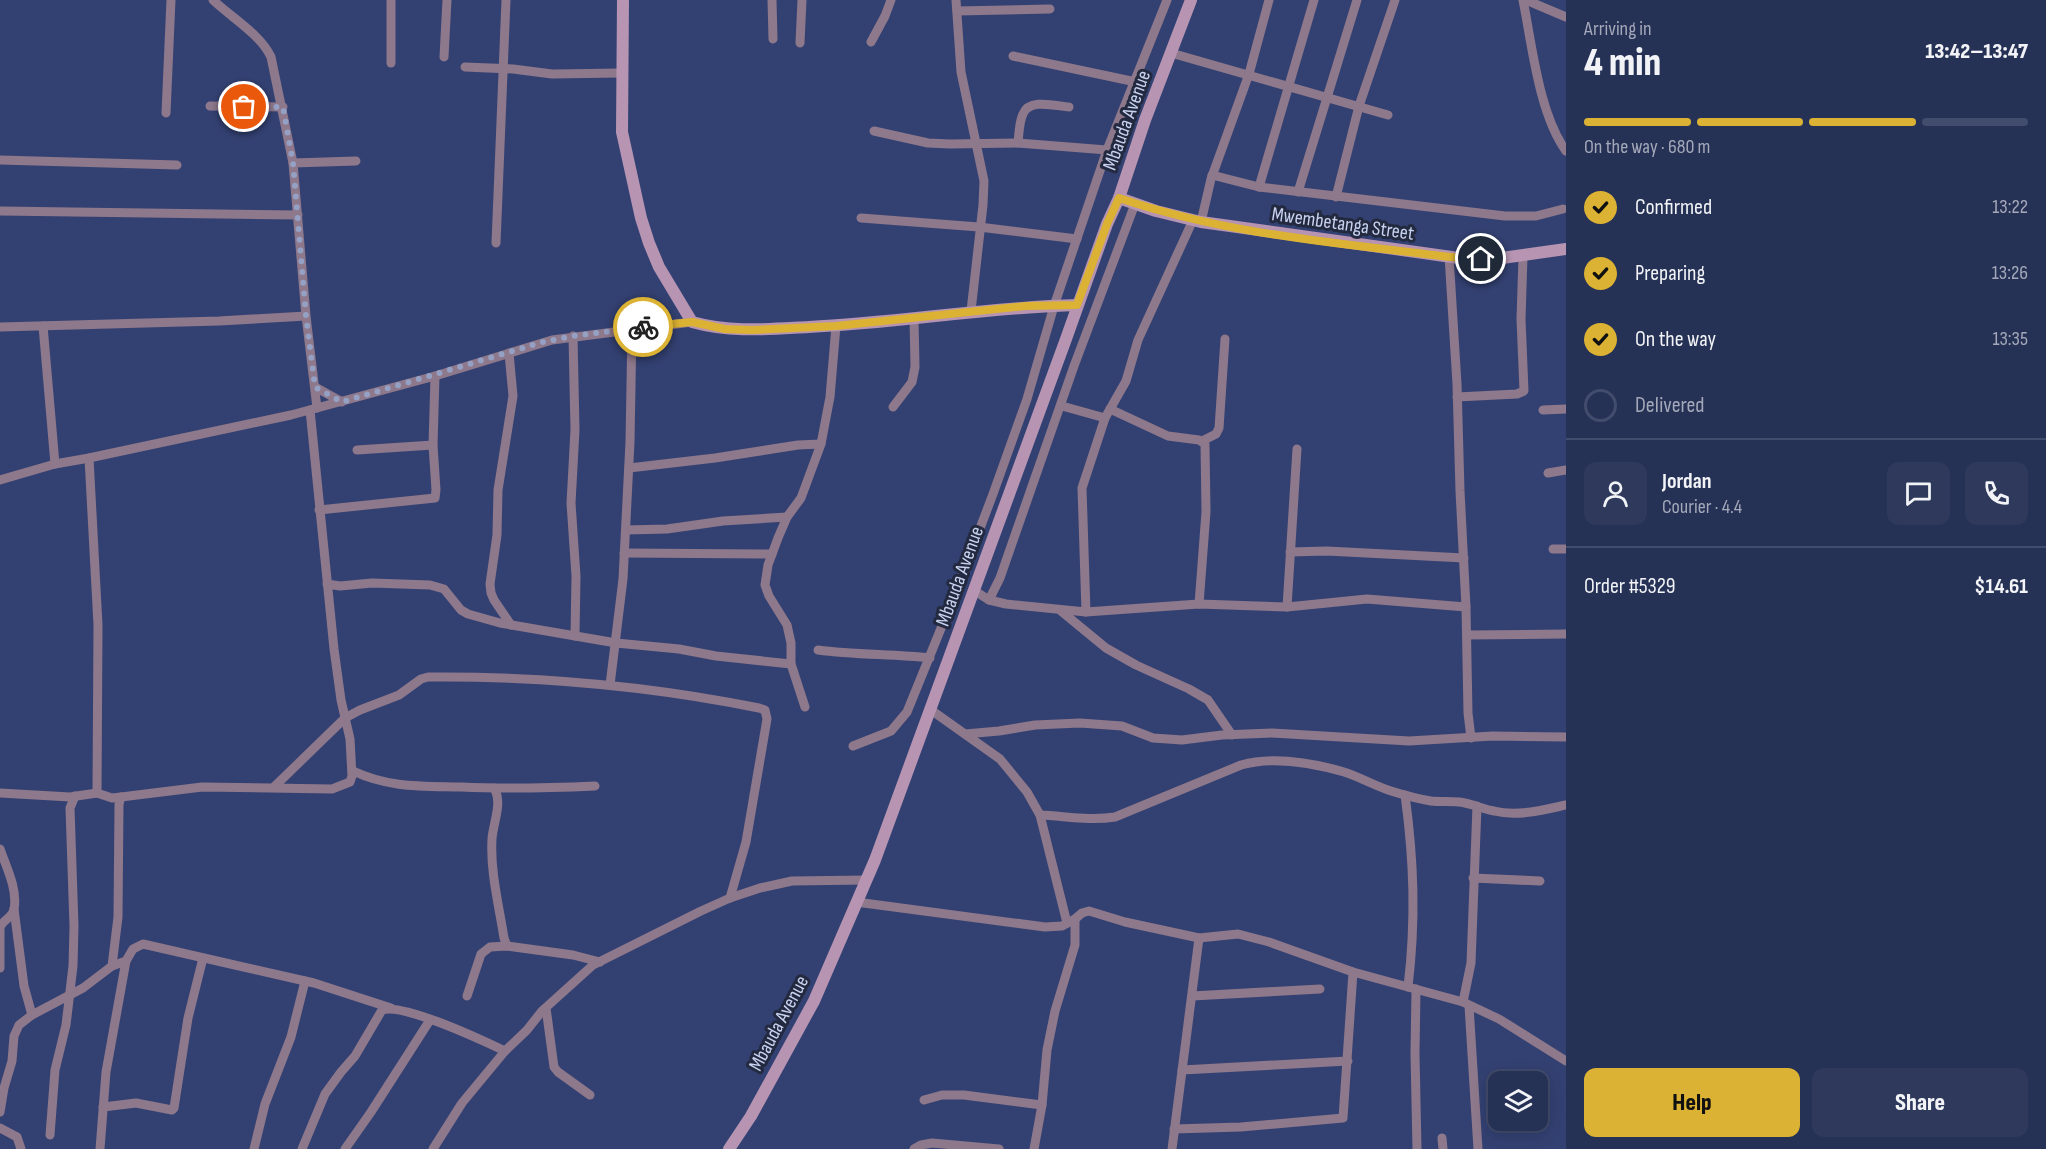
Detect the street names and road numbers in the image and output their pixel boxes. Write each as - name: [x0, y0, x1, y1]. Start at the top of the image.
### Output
- street label: Mbauda Avenue: [1098, 67, 1156, 173]
- street label: Mwembetanga Street: [1270, 202, 1415, 246]
- street label: Mbauda Avenue: [931, 523, 989, 629]
- street label: Mbauda Avenue: [744, 972, 814, 1075]

